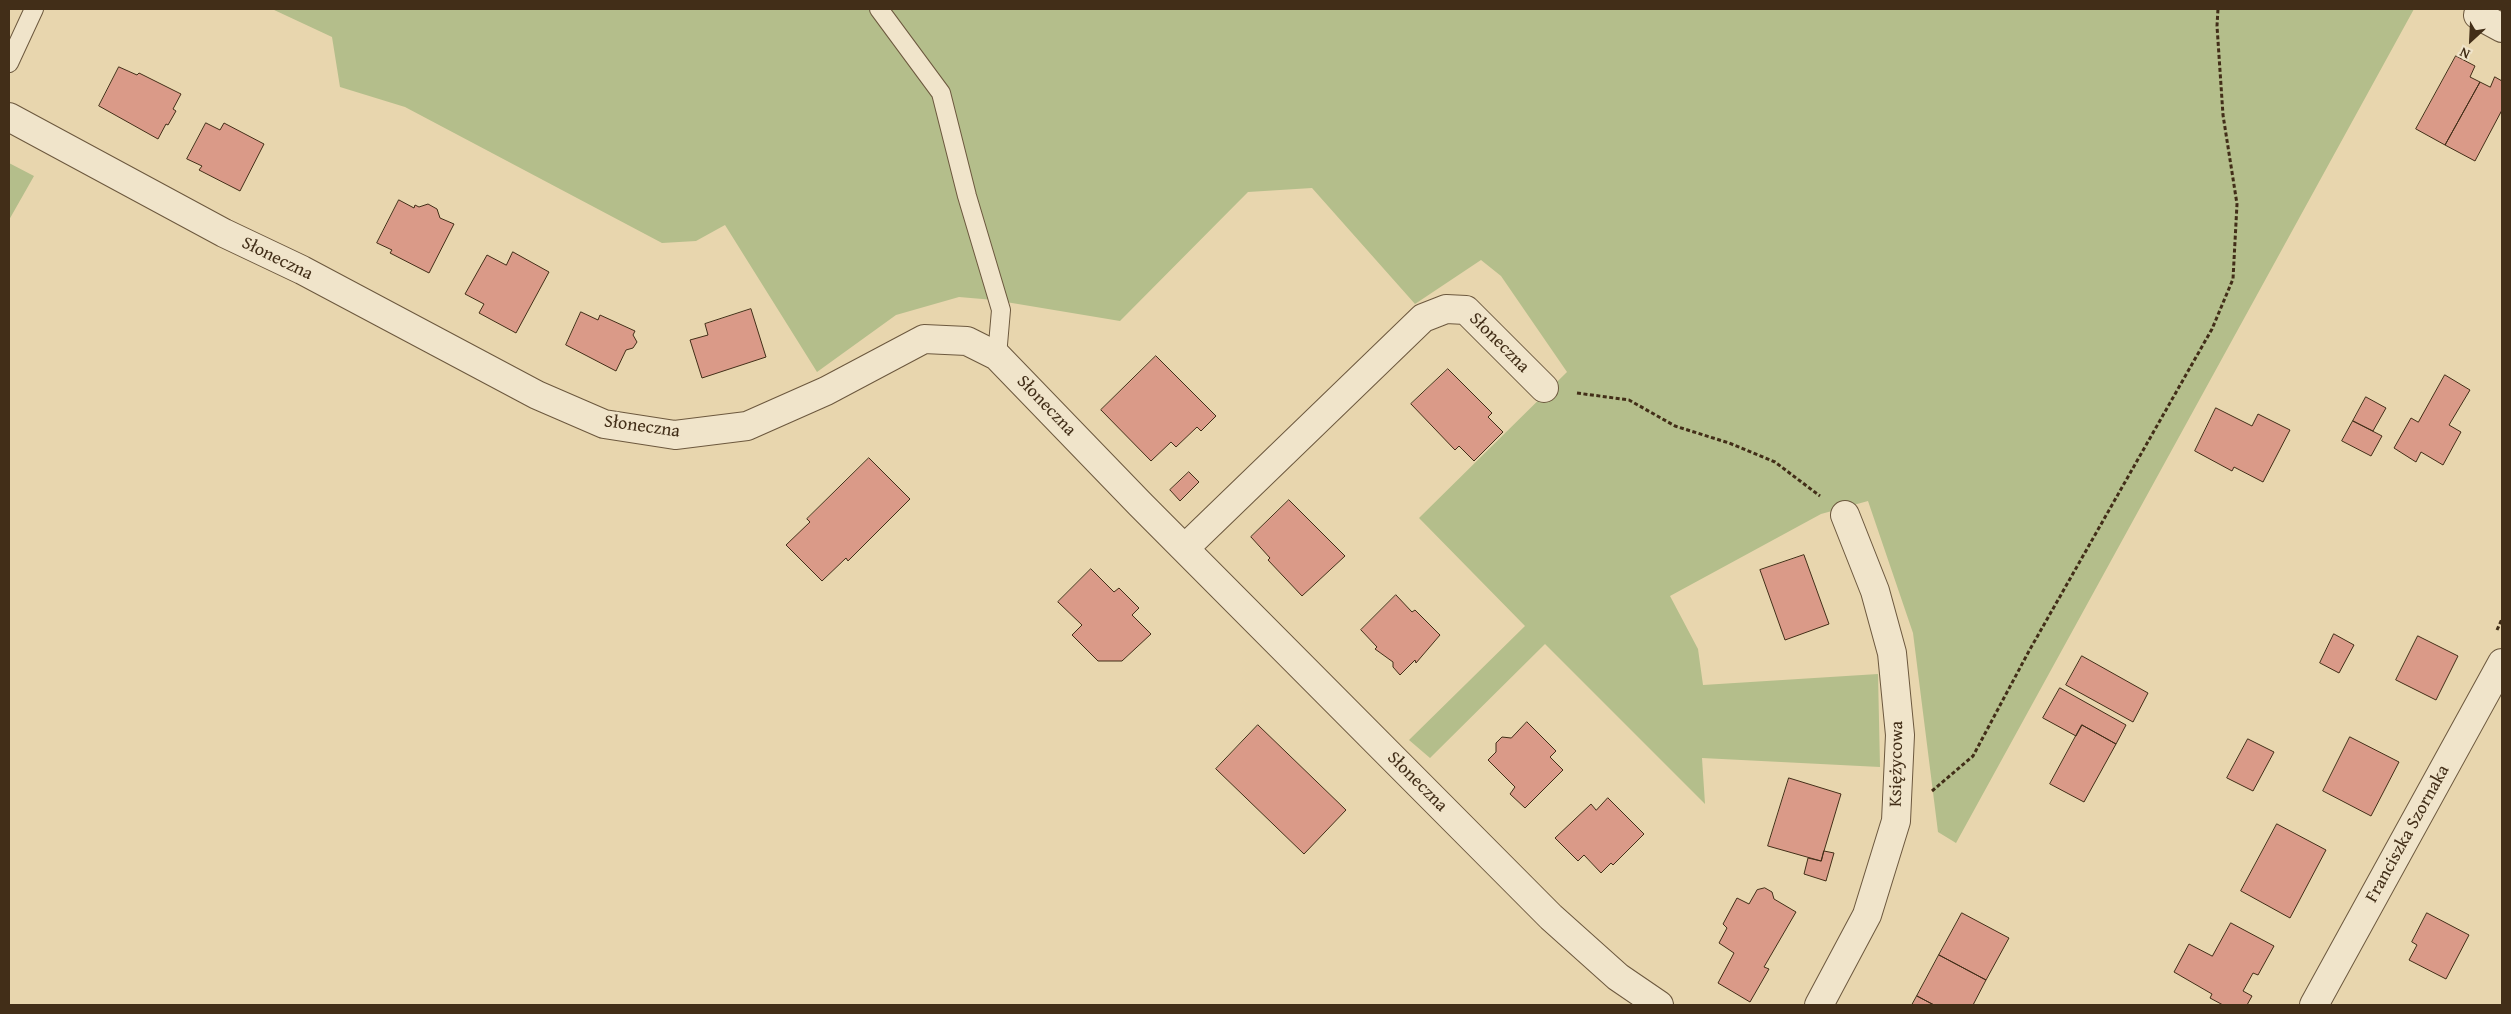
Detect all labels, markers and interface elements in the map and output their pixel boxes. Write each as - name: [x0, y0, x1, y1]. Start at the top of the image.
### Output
- north arrow: [2446, 15, 2496, 65]
- text: N: [2456, 43, 2473, 65]
- street label: Słoneczna: [238, 233, 316, 285]
- street label: Słoneczna: [1464, 308, 1534, 378]
- street label: Słoneczna: [1012, 371, 1080, 441]
- street label: Słoneczna: [603, 411, 681, 443]
- street label: Księżycowa: [1885, 721, 1909, 807]
- street label: Słoneczna: [1382, 747, 1452, 817]
- street label: Franciszka Szornaka: [2361, 761, 2455, 907]

